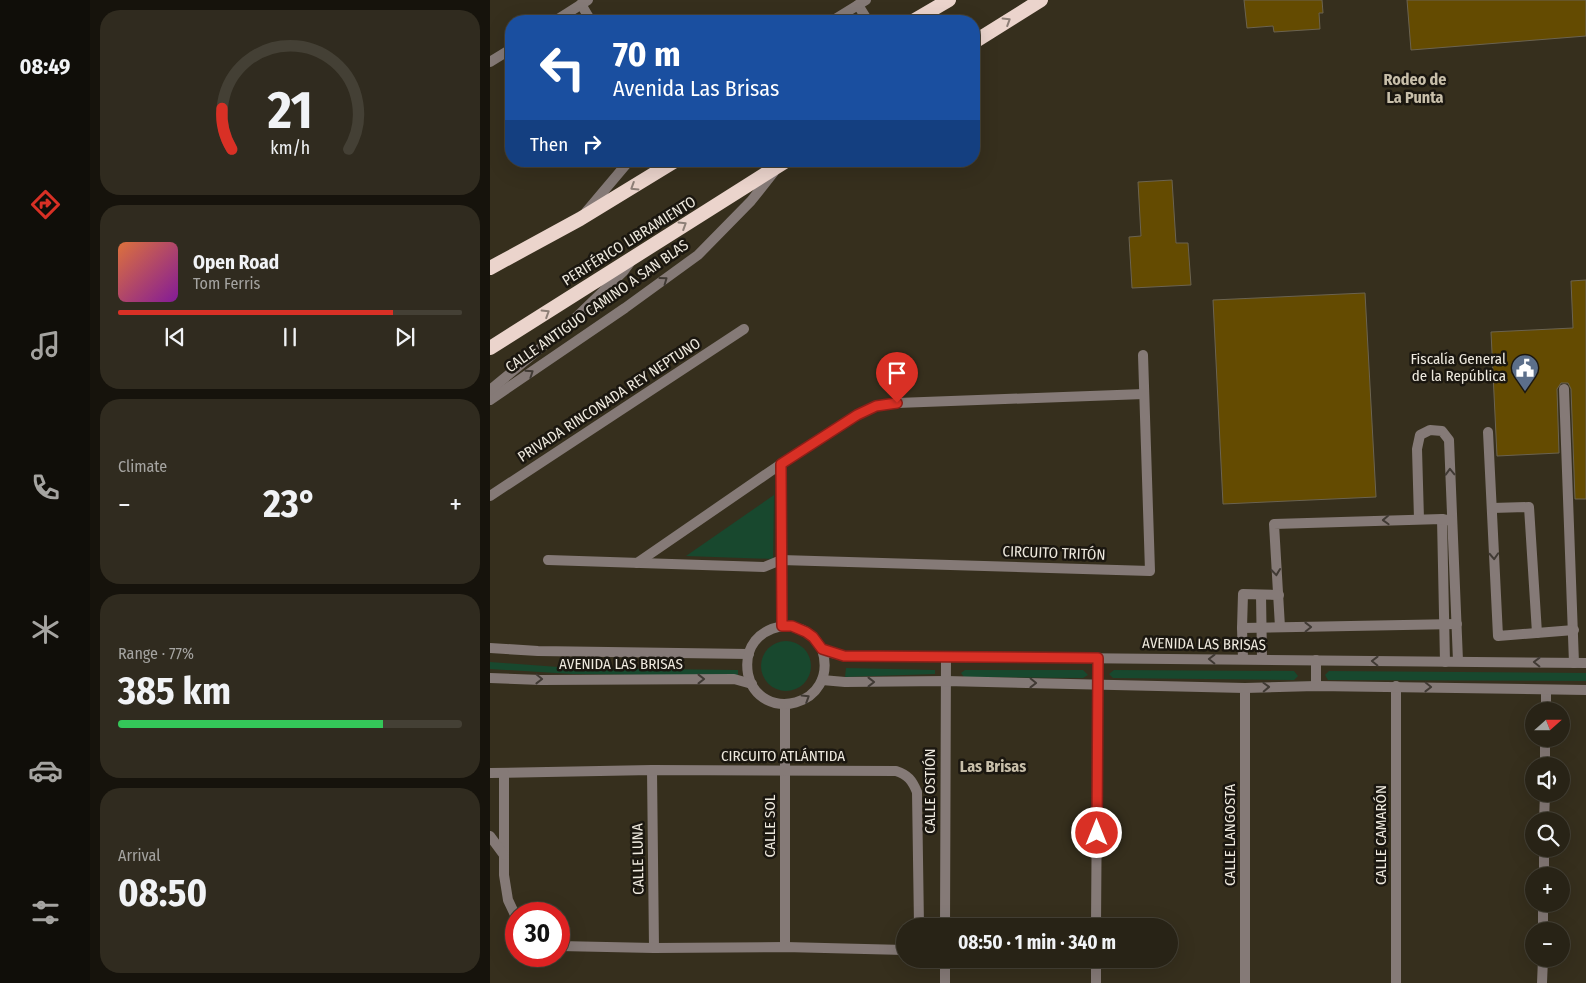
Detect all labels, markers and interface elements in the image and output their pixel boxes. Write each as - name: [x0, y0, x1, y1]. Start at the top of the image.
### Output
- one-way arrow: [1002, 18, 1011, 27]
- text: 70 m: [613, 33, 681, 75]
- icon: left: [530, 35, 595, 100]
- text: 08:49: [20, 53, 70, 80]
- district label: Rodeo de La Punta: [1384, 70, 1446, 107]
- text: Avenida Las Brisas: [613, 75, 779, 102]
- text: 21: [266, 79, 313, 142]
- icon: right: [578, 130, 606, 158]
- text: Then: [530, 133, 568, 156]
- text: km/h: [270, 137, 310, 159]
- one-way arrow: [630, 180, 639, 190]
- icon: directions: [28, 187, 63, 222]
- street label: PERIFÉRICO LIBRAMIENTO: [559, 192, 699, 290]
- one-way arrow: [678, 222, 687, 232]
- street label: CALLE ANTIGUO CAMINO A SAN BLAS: [502, 236, 692, 376]
- text: Open Road: [193, 251, 279, 274]
- text: Tom Ferris: [193, 274, 260, 293]
- one-way arrow: [658, 277, 667, 286]
- one-way arrow: [541, 309, 550, 319]
- icon: previous: [161, 323, 189, 351]
- icon: pause: [276, 323, 304, 351]
- icon: next: [391, 323, 419, 351]
- icon: music: [28, 328, 63, 363]
- street label: PRIVADA RINCONADA REY NEPTUNO: [514, 334, 704, 466]
- place label: Fiscalía General de la República: [1410, 350, 1506, 385]
- pin: [876, 352, 918, 403]
- public building icon: Fiscalía General de la República: [1510, 353, 1540, 392]
- icon: arrive: [883, 359, 911, 387]
- one-way arrow: [524, 370, 534, 379]
- text: Climate: [118, 457, 167, 476]
- one-way arrow: [1445, 468, 1456, 476]
- icon: phone: [28, 470, 63, 505]
- text: 23°: [263, 481, 317, 527]
- text: −: [118, 488, 131, 521]
- text: +: [449, 488, 462, 521]
- one-way arrow: [1382, 515, 1390, 526]
- street label: CIRCUITO TRITÓN: [1002, 542, 1106, 564]
- one-way arrow: [1489, 552, 1499, 560]
- one-way arrow: [1271, 569, 1282, 577]
- icon: climate: [28, 612, 63, 647]
- one-way arrow: [1304, 622, 1312, 632]
- street label: AVENIDA LAS BRISAS: [1142, 634, 1266, 654]
- text: Range · 77%: [118, 644, 194, 663]
- one-way arrow: [1208, 654, 1216, 664]
- street label: AVENIDA LAS BRISAS: [559, 655, 683, 673]
- one-way arrow: [1371, 656, 1378, 666]
- one-way arrow: [1533, 657, 1541, 667]
- text: 385 km: [118, 668, 231, 714]
- one-way arrow: [535, 674, 543, 685]
- one-way arrow: [698, 674, 705, 684]
- one-way arrow: [867, 677, 875, 687]
- one-way arrow: [1030, 678, 1037, 688]
- one-way arrow: [1262, 682, 1270, 692]
- one-way arrow: [1424, 682, 1432, 692]
- one-way arrow: [801, 694, 810, 704]
- north arrow: [1525, 702, 1570, 748]
- map controls: [1525, 702, 1570, 967]
- street label: CIRCUITO ATLÁNTIDA: [721, 747, 845, 765]
- street label: CALLE OSTIÓN: [921, 748, 939, 834]
- icon: car: [28, 753, 63, 788]
- district label: Las Brisas: [960, 757, 1026, 776]
- button: sound: [1525, 757, 1570, 802]
- street label: CALLE LANGOSTA: [1221, 784, 1239, 886]
- street label: CALLE CAMARÓN: [1372, 785, 1390, 885]
- street label: CALLE SOL: [761, 794, 779, 857]
- position arrow: [1070, 806, 1122, 858]
- button: search: [1525, 812, 1570, 857]
- street label: CALLE LUNA: [628, 823, 648, 895]
- text: Arrival: [118, 846, 160, 865]
- button: +: [1525, 867, 1570, 912]
- text: 08:50: [118, 870, 207, 916]
- icon: filters: [28, 895, 63, 930]
- speed limit sign: 30: [505, 902, 570, 967]
- button: −: [1525, 922, 1570, 967]
- text: 08:50 · 1 min · 340 m: [958, 931, 1116, 954]

